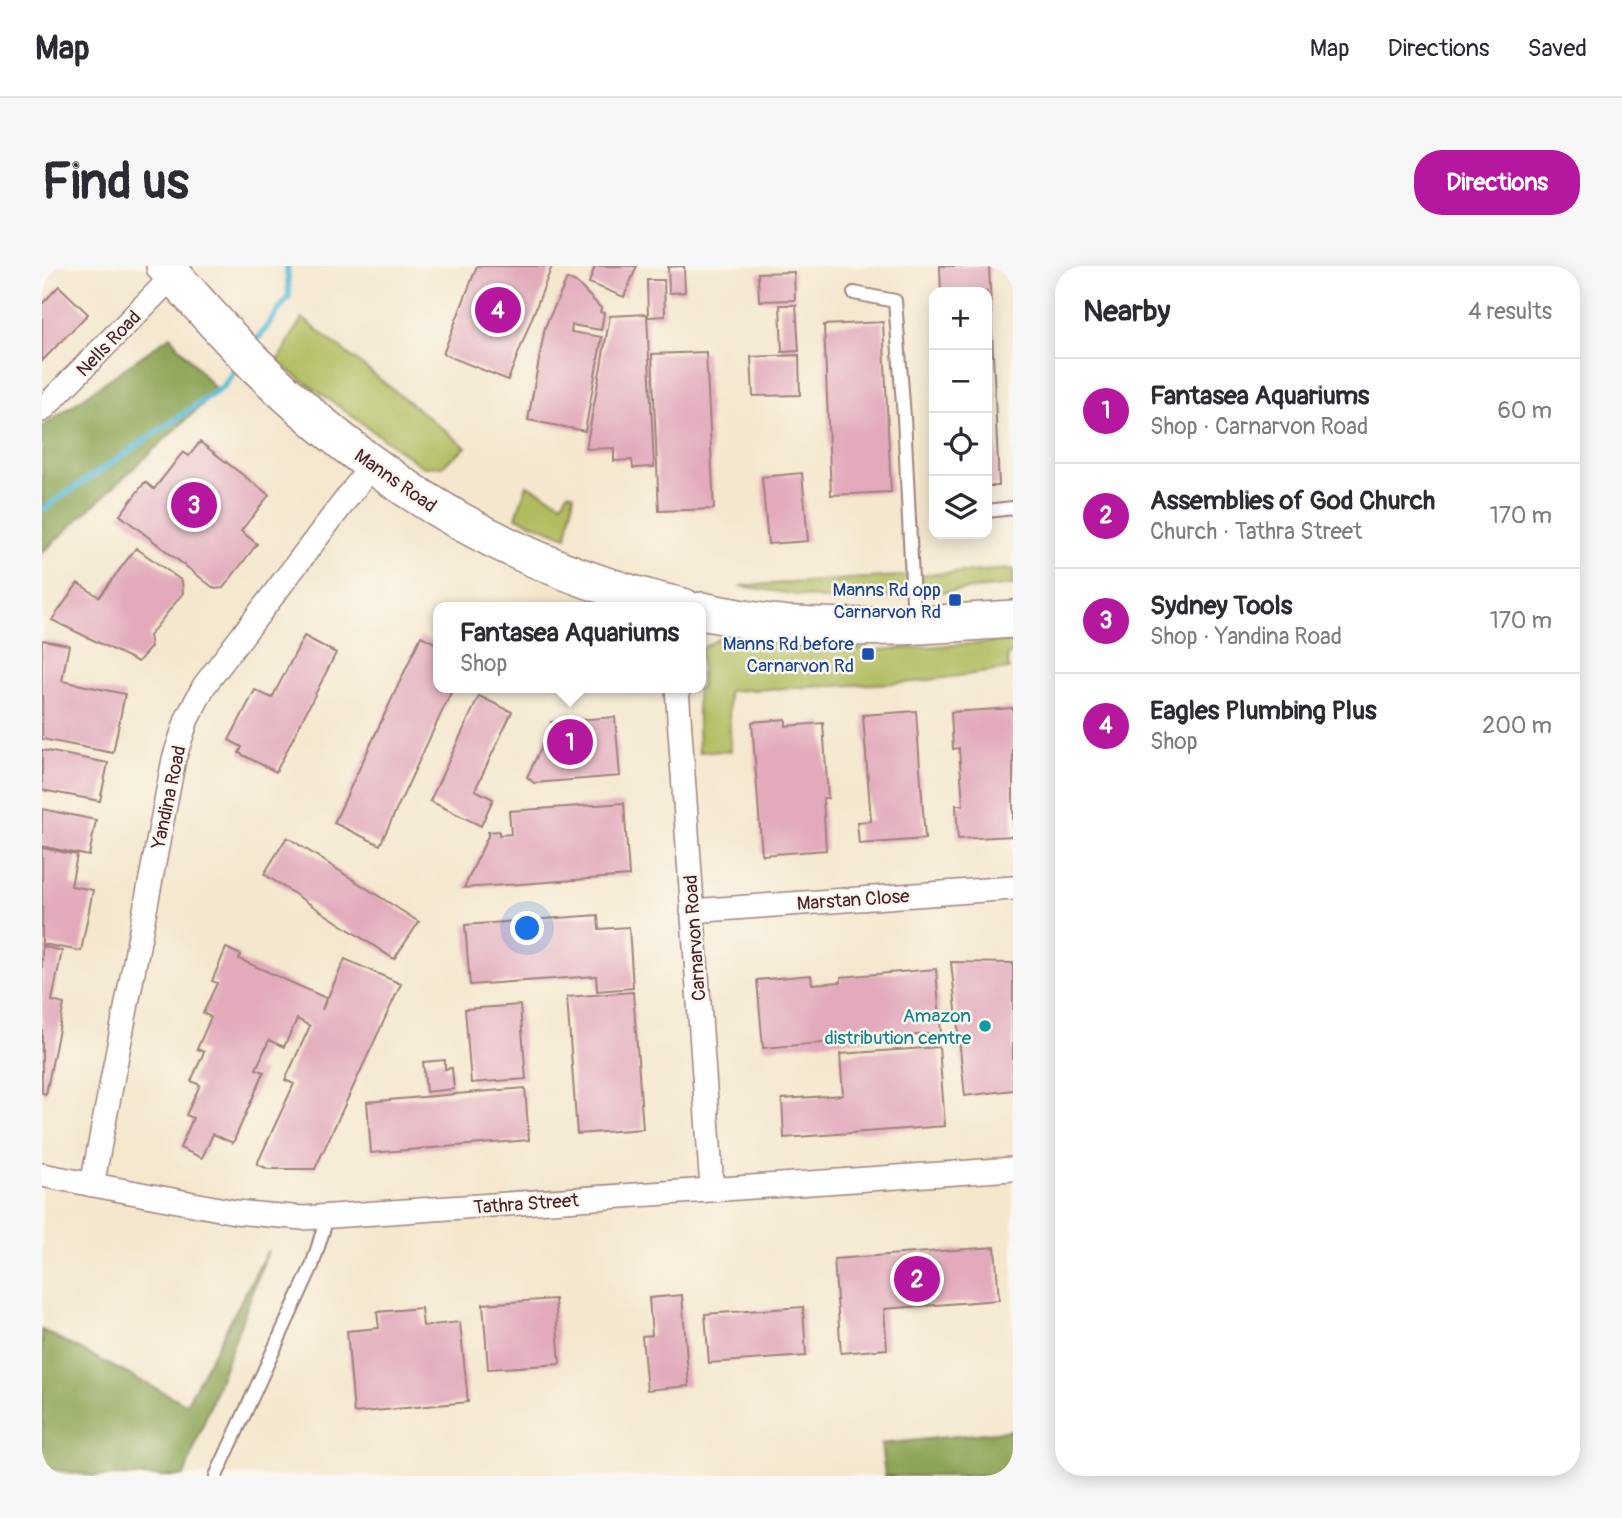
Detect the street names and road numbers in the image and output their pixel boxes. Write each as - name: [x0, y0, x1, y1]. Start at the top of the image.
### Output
- street label: Nells Road: [71, 305, 146, 382]
- street label: Manns Road: [350, 444, 441, 518]
- street label: Yandina Road: [146, 743, 192, 852]
- street label: Carnarvon Road: [679, 874, 711, 1002]
- street label: Marstan Close: [796, 884, 911, 916]
- street label: Tathra Street: [473, 1188, 580, 1220]

